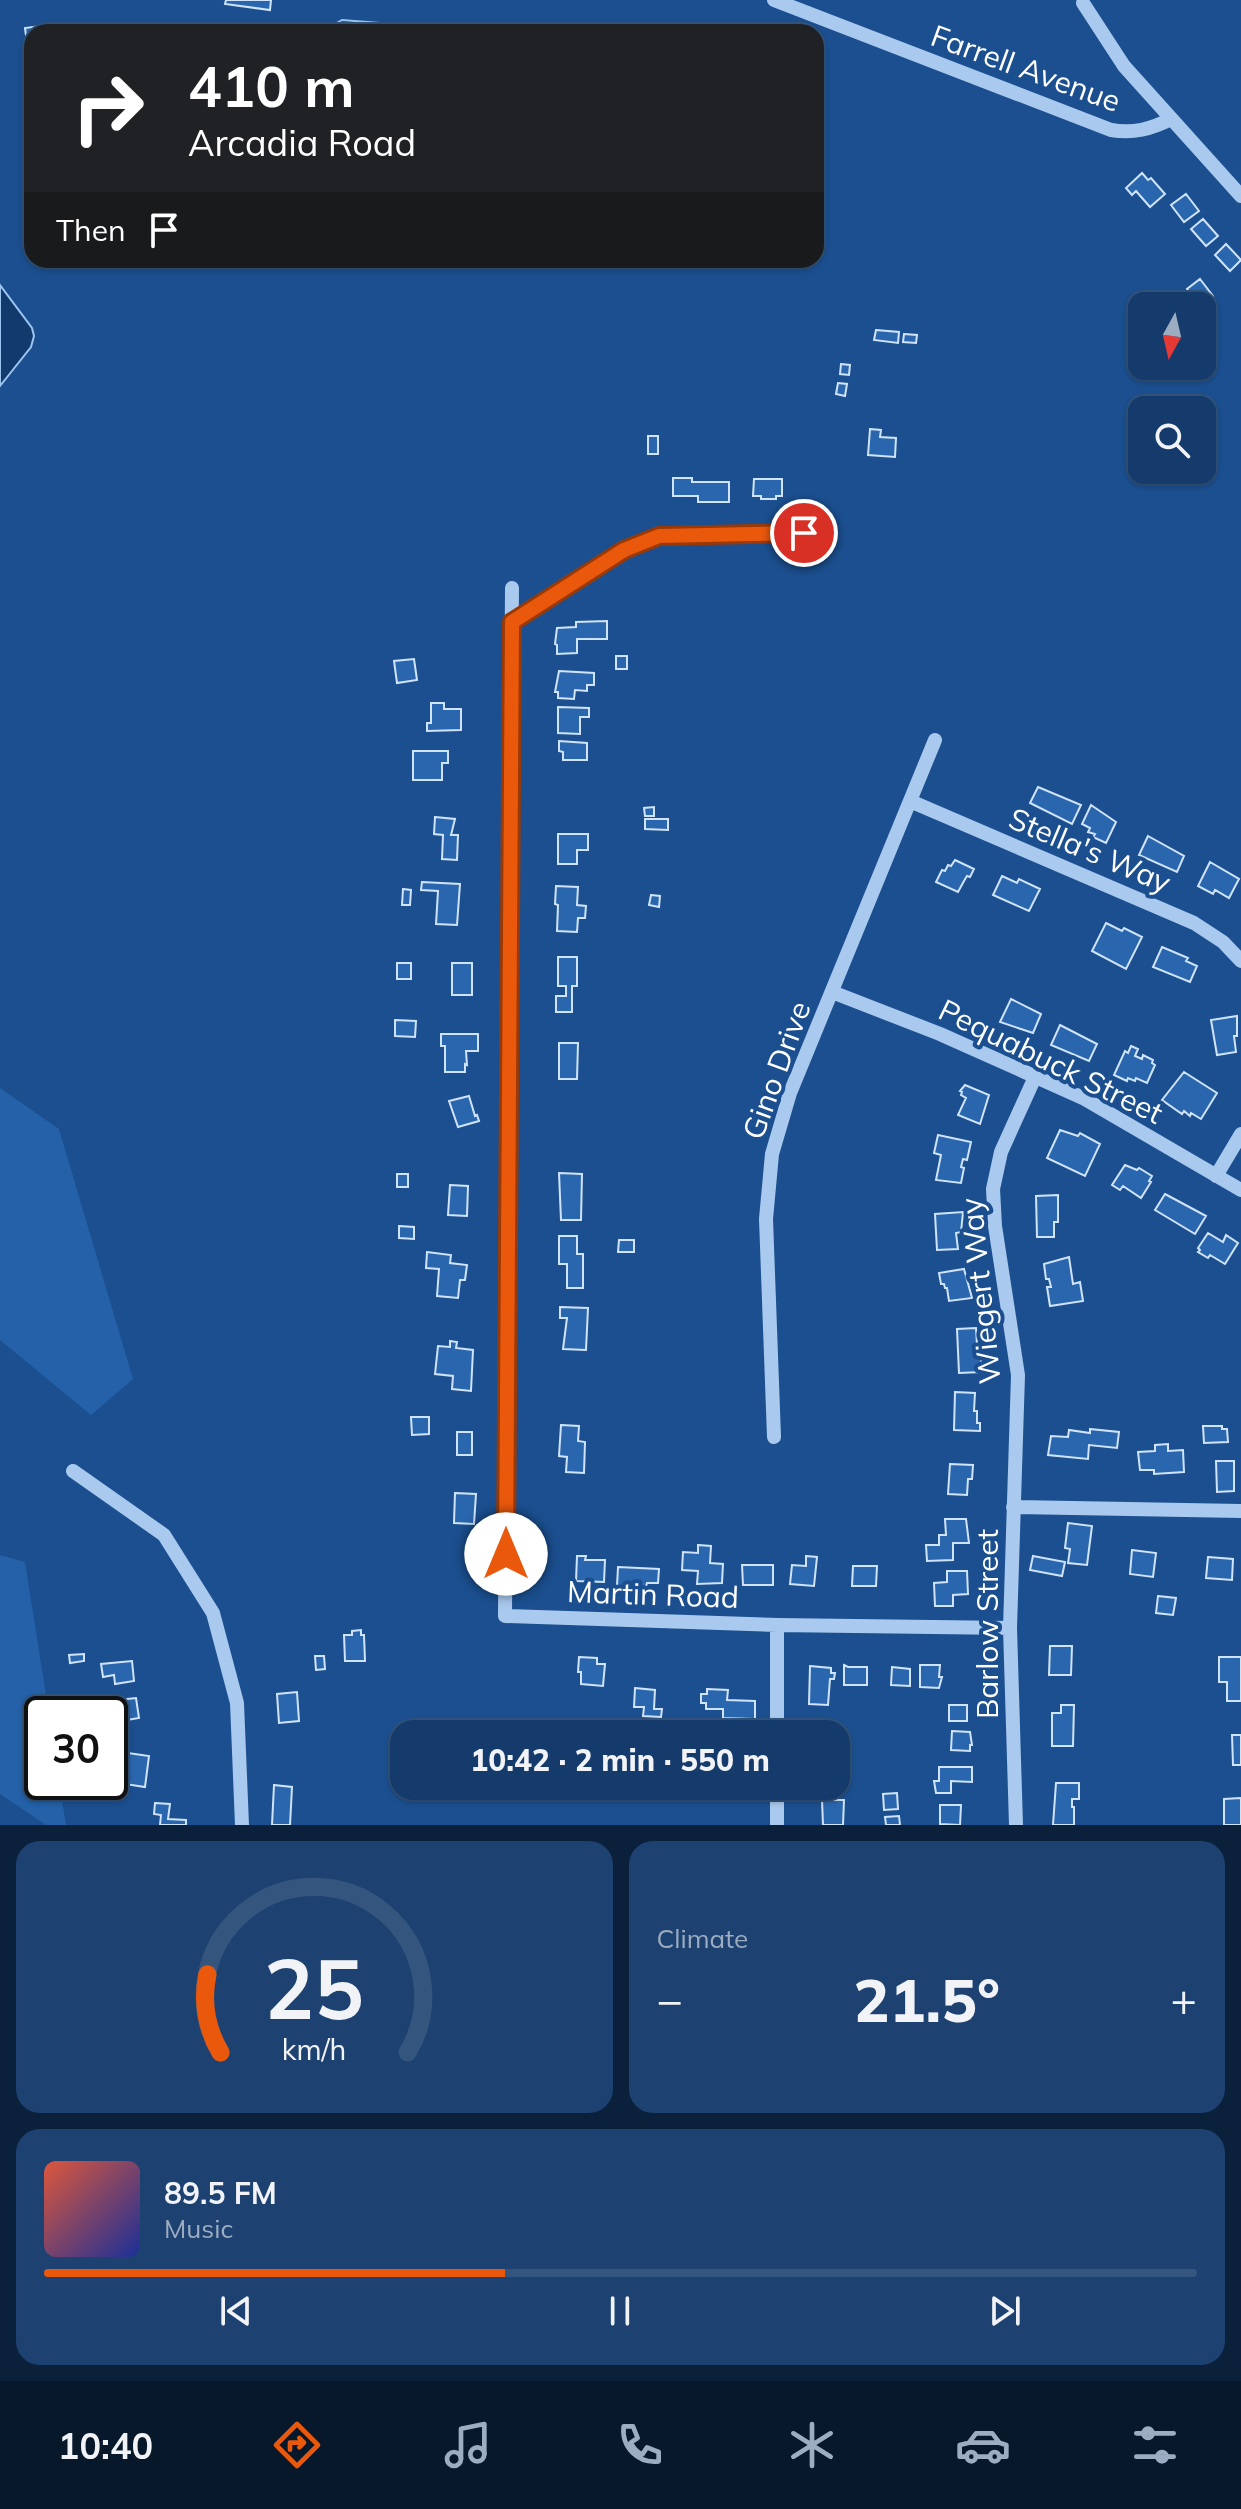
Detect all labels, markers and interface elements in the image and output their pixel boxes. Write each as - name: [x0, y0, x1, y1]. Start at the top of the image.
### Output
- street label: Farrell Avenue: [926, 16, 1126, 120]
- text: 410 m: [188, 51, 355, 121]
- icon: right: [56, 56, 160, 160]
- text: Arcadia Road: [188, 120, 416, 165]
- icon: arrive: [142, 208, 186, 252]
- text: Then: [56, 211, 126, 249]
- north arrow: [1128, 292, 1216, 380]
- map controls: [1128, 292, 1216, 484]
- button: search: [1128, 396, 1216, 484]
- pin: [770, 499, 838, 567]
- icon: arrive: [782, 511, 826, 555]
- street label: Stella's Way: [1003, 799, 1177, 901]
- street label: Pequabuck Street: [933, 990, 1169, 1132]
- street label: Gino Drive: [734, 996, 818, 1144]
- street label: Wiegert Way: [951, 1196, 1009, 1386]
- position arrow: [464, 1512, 548, 1596]
- street label: Barlow Street: [968, 1529, 1006, 1719]
- street label: Martin Road: [566, 1572, 740, 1616]
- speed limit sign: 30: [24, 1696, 128, 1800]
- text: 10:42 · 2 min · 550 m: [470, 1741, 770, 1779]
- text: Climate: [657, 1922, 748, 1955]
- text: 25: [264, 1935, 364, 2040]
- text: 21.5°: [853, 1962, 1000, 2037]
- text: −: [657, 1972, 683, 2027]
- text: +: [1171, 1972, 1197, 2027]
- text: km/h: [282, 2031, 347, 2067]
- text: 89.5 FM: [164, 2174, 277, 2212]
- text: Music: [164, 2212, 233, 2245]
- icon: previous: [214, 2289, 258, 2333]
- icon: pause: [598, 2289, 642, 2333]
- icon: next: [983, 2289, 1027, 2333]
- icon: directions: [269, 2417, 325, 2473]
- icon: music: [440, 2417, 496, 2473]
- icon: phone: [612, 2417, 668, 2473]
- icon: climate: [784, 2417, 840, 2473]
- icon: car: [955, 2417, 1011, 2473]
- icon: filters: [1127, 2417, 1183, 2473]
- text: 10:40: [58, 2423, 153, 2468]

